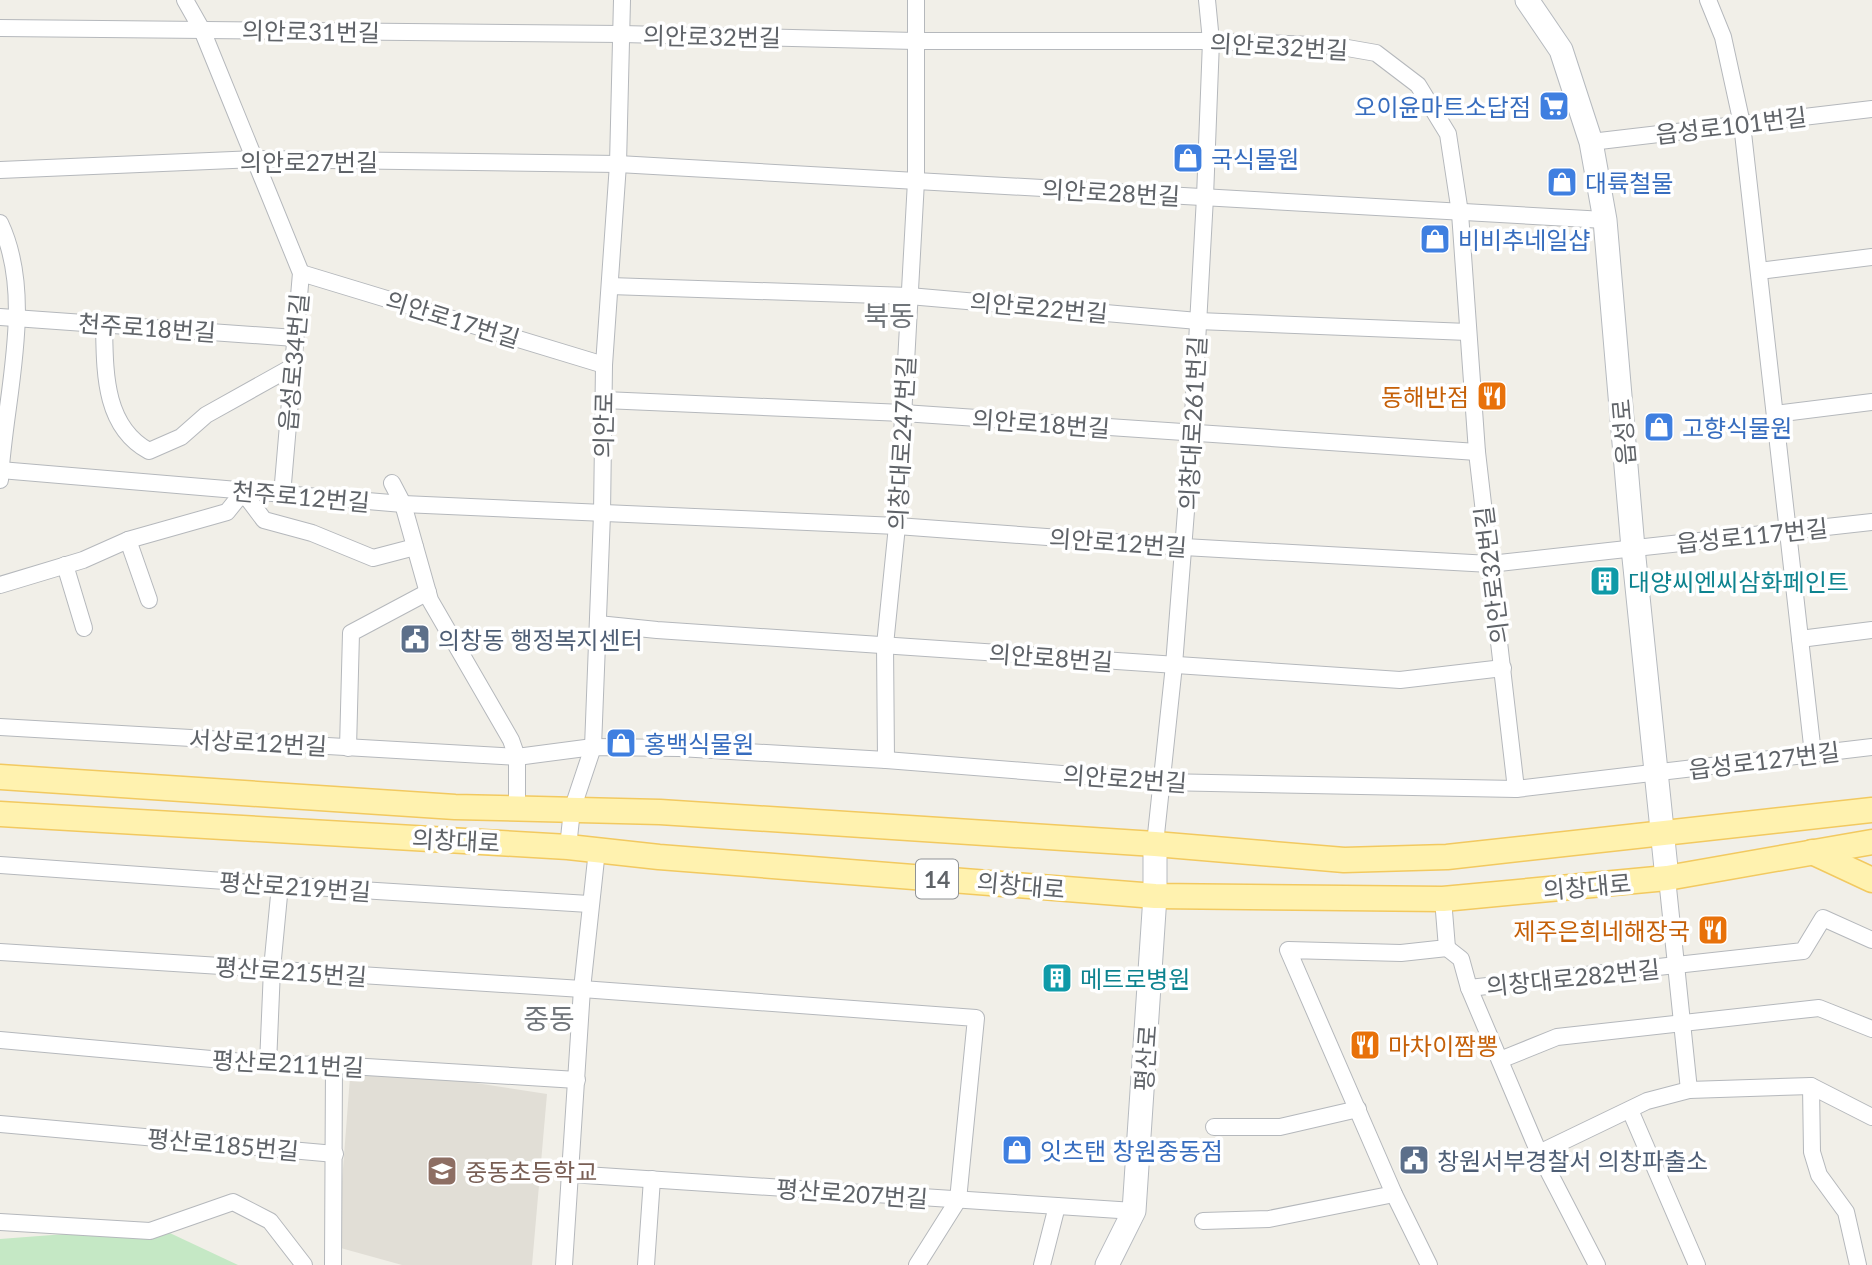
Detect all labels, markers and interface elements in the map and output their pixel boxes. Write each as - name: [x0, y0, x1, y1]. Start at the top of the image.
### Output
- street label: 의안로31번길: [242, 15, 380, 47]
- street label: 의안로32번길: [643, 20, 781, 52]
- street label: 의안로32번길: [1209, 28, 1349, 64]
- supermarket icon: 오이윤마트소답점: [1537, 89, 1571, 123]
- place label: 오이윤마트소답점: [1354, 92, 1531, 121]
- street label: 읍성로101번길: [1654, 101, 1808, 149]
- shop icon: 국식물원: [1171, 141, 1205, 175]
- place label: 국식물원: [1211, 144, 1299, 173]
- street label: 의안로27번길: [240, 147, 378, 176]
- shop icon: 대륙철물: [1545, 165, 1579, 199]
- place label: 대륙철물: [1585, 168, 1673, 197]
- street label: 의안로28번길: [1041, 174, 1181, 210]
- shop icon: 비비추네일샵: [1418, 222, 1452, 256]
- place label: 비비추네일샵: [1458, 225, 1590, 254]
- street label: 의안로17번길: [383, 285, 523, 353]
- street label: 의안로22번길: [969, 287, 1109, 327]
- street label: 읍성로34번길: [273, 292, 313, 432]
- district label: 북동: [863, 298, 915, 332]
- street label: 천주로18번길: [77, 308, 217, 346]
- street label: 의창대로261번길: [1173, 335, 1211, 511]
- street label: 의창대로247번길: [882, 355, 920, 531]
- restaurant icon: 동해반점: [1475, 379, 1509, 413]
- place label: 동해반점: [1381, 382, 1469, 411]
- street label: 의안로: [588, 392, 618, 458]
- street label: 읍성로: [1606, 398, 1640, 466]
- street label: 의안로18번길: [971, 404, 1111, 442]
- shop icon: 고향식물원: [1642, 410, 1676, 444]
- place label: 고향식물원: [1682, 413, 1792, 442]
- street label: 천주로12번길: [231, 476, 371, 516]
- street label: 의안로32번길: [1468, 505, 1514, 645]
- street label: 읍성로117번길: [1675, 513, 1829, 557]
- street label: 의안로12번길: [1048, 523, 1188, 561]
- building icon: 대양씨엔씨삼화페인트: [1588, 564, 1622, 598]
- place label: 대양씨엔씨삼화페인트: [1628, 567, 1849, 596]
- public building icon: 의창동 행정복지센터: [398, 622, 432, 656]
- place label: 의창동 행정복지센터: [438, 625, 643, 654]
- street label: 의안로8번길: [988, 638, 1114, 676]
- street label: 서상로12번길: [188, 724, 328, 760]
- shop icon: 홍백식물원: [604, 726, 638, 760]
- place label: 홍백식물원: [644, 729, 754, 758]
- street label: 읍성로127번길: [1687, 736, 1841, 784]
- street label: 의안로2번길: [1062, 759, 1188, 797]
- street label: 의창대로: [411, 823, 501, 857]
- road number: 14: [916, 860, 958, 898]
- street label: 평산로219번길: [218, 866, 372, 906]
- street label: 의창대로: [976, 867, 1066, 903]
- street label: 의창대로: [1542, 868, 1632, 904]
- restaurant icon: 제주은희네해장국: [1696, 913, 1730, 947]
- place label: 제주은희네해장국: [1513, 916, 1690, 945]
- street label: 평산로215번길: [214, 951, 368, 991]
- street label: 의창대로282번길: [1485, 953, 1661, 1001]
- building icon: 메트로병원: [1040, 961, 1074, 995]
- place label: 메트로병원: [1080, 964, 1190, 993]
- district label: 중동: [523, 1001, 575, 1035]
- street label: 평산로: [1128, 1024, 1162, 1092]
- restaurant icon: 마차이짬뽕: [1348, 1028, 1382, 1062]
- place label: 마차이짬뽕: [1388, 1031, 1498, 1060]
- street label: 평산로211번길: [211, 1045, 365, 1081]
- street label: 평산로185번길: [146, 1123, 300, 1165]
- shop icon: 잇츠탠 창원중동점: [1000, 1133, 1034, 1167]
- place label: 잇츠탠 창원중동점: [1040, 1136, 1223, 1165]
- public building icon: 창원서부경찰서 의창파출소: [1397, 1143, 1431, 1177]
- place label: 창원서부경찰서 의창파출소: [1437, 1146, 1708, 1175]
- school or university icon: 중동초등학교: [425, 1154, 459, 1188]
- place label: 중동초등학교: [465, 1157, 597, 1186]
- street label: 평산로207번길: [775, 1173, 929, 1213]

